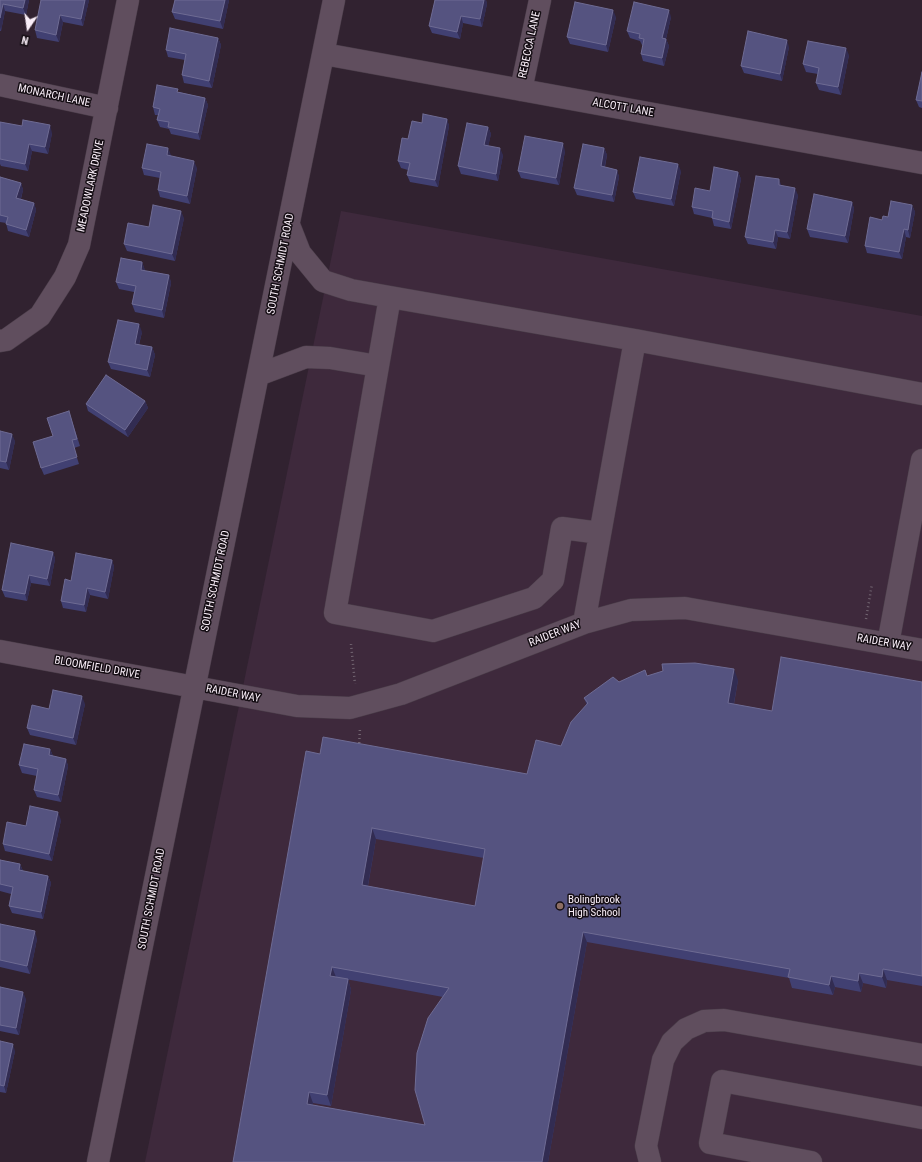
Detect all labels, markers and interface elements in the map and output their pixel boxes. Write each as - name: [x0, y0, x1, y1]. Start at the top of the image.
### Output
- north arrow: [8, 8, 48, 48]
- street label: REBECCA LANE: [516, 10, 544, 80]
- text: N: [20, 33, 30, 47]
- street label: MONARCH LANE: [17, 82, 91, 110]
- street label: ALCOTT LANE: [591, 96, 655, 120]
- street label: MEADOWLARK DRIVE: [75, 139, 107, 233]
- street label: SOUTH SCHMIDT ROAD: [265, 212, 297, 316]
- street label: SOUTH SCHMIDT ROAD: [199, 529, 233, 633]
- street label: RAIDER WAY: [527, 618, 583, 650]
- street label: RAIDER WAY: [856, 632, 912, 654]
- street label: BLOOMFIELD DRIVE: [53, 654, 141, 682]
- street label: RAIDER WAY: [205, 682, 261, 706]
- street label: SOUTH SCHMIDT ROAD: [136, 847, 168, 951]
- place label: Bolingbrook High School: [568, 893, 620, 919]
- marker: Bolingbrook High School: [555, 901, 565, 911]

